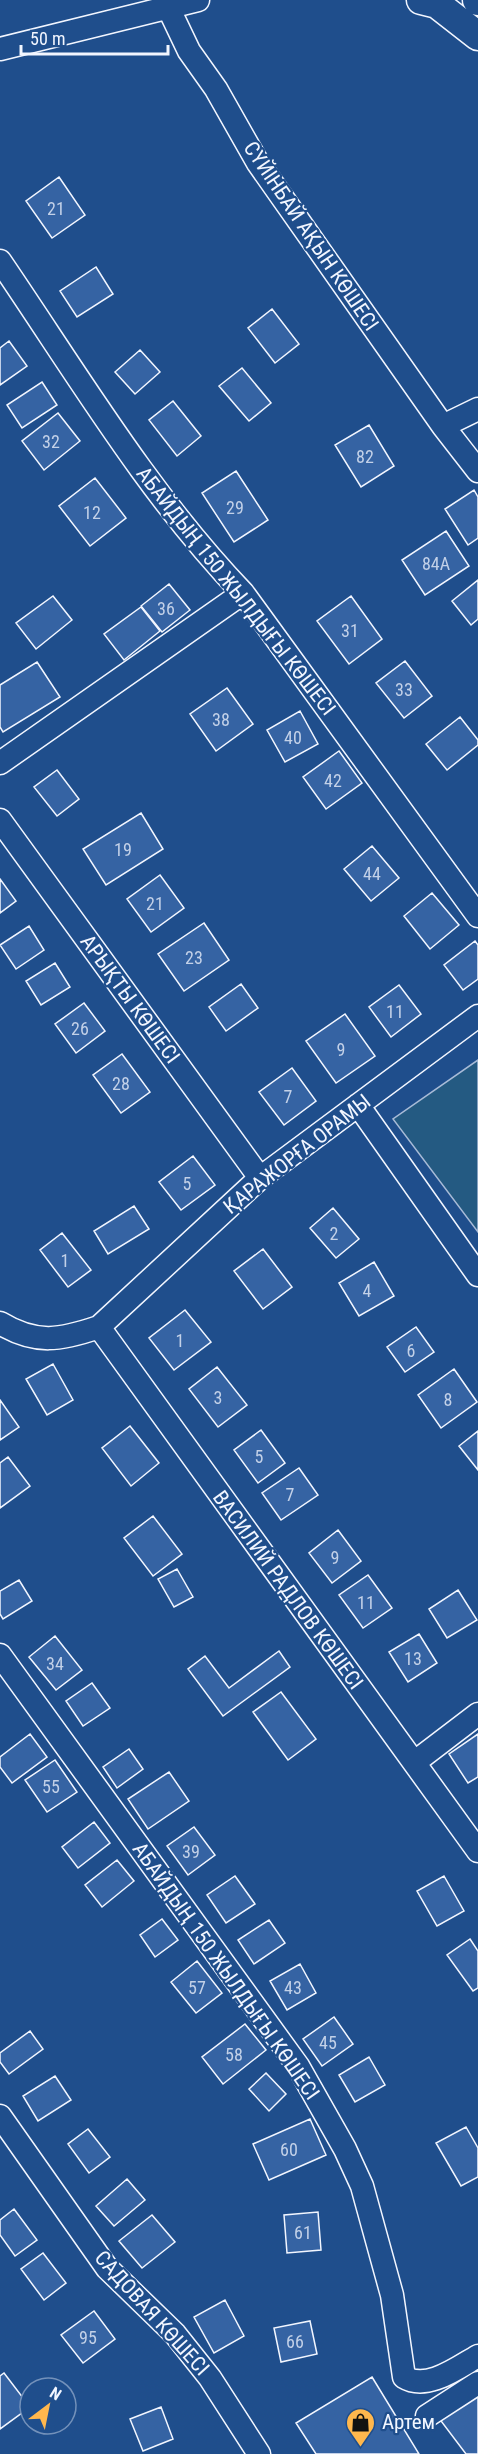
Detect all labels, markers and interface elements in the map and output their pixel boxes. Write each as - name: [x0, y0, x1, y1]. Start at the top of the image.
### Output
- scale bar: [21, 18, 168, 56]
- text: 50 m: [30, 28, 65, 49]
- street label: СҮЙІНБАЙ АҚЫН КӨШЕСІ: [239, 137, 383, 335]
- house number: 21: [47, 198, 65, 219]
- house number: 32: [42, 431, 60, 452]
- house number: 82: [356, 446, 374, 467]
- street label: АБАЙДЫҢ 150 ЖЫЛДЫҒЫ КӨШЕСІ: [132, 462, 340, 720]
- house number: 29: [226, 497, 244, 518]
- house number: 12: [83, 502, 101, 523]
- house number: 84А: [422, 553, 451, 574]
- house number: 36: [157, 598, 175, 619]
- house number: 31: [341, 620, 359, 641]
- house number: 33: [395, 679, 413, 700]
- house number: 38: [212, 709, 230, 730]
- house number: 40: [284, 727, 302, 748]
- house number: 42: [324, 770, 342, 791]
- house number: 19: [114, 839, 132, 860]
- house number: 44: [363, 863, 381, 884]
- house number: 21: [146, 893, 164, 914]
- street label: АРЫҚТЫ КӨШЕСІ: [75, 930, 185, 1068]
- house number: 23: [185, 947, 203, 968]
- house number: 11: [386, 1001, 404, 1022]
- house number: 26: [71, 1018, 89, 1039]
- house number: 9: [337, 1039, 345, 1060]
- house number: 28: [112, 1073, 130, 1094]
- house number: 7: [284, 1086, 293, 1107]
- street label: ҚАРАЖОРҒА ОРАМЫ: [219, 1089, 375, 1219]
- house number: 5: [183, 1173, 192, 1194]
- house number: 2: [330, 1223, 339, 1244]
- house number: 1: [61, 1250, 69, 1271]
- house number: 4: [363, 1280, 372, 1301]
- house number: 1: [176, 1330, 184, 1351]
- house number: 6: [407, 1340, 415, 1361]
- house number: 3: [214, 1387, 222, 1408]
- house number: 8: [444, 1389, 452, 1410]
- house number: 5: [255, 1446, 264, 1467]
- house number: 7: [286, 1484, 295, 1505]
- street label: ВАСИЛИЙ РАДЛОВ КӨШЕСІ: [208, 1486, 368, 1694]
- house number: 9: [331, 1547, 339, 1568]
- house number: 11: [357, 1592, 375, 1613]
- house number: 13: [404, 1648, 422, 1669]
- house number: 34: [46, 1653, 64, 1674]
- house number: 55: [42, 1776, 60, 1797]
- street label: АБАЙДЫҢ 150 ЖЫЛДЫҒЫ КӨШЕСІ: [128, 1838, 324, 2104]
- house number: 39: [182, 1841, 200, 1862]
- house number: 57: [188, 1977, 206, 1998]
- house number: 43: [284, 1977, 302, 1998]
- house number: 45: [319, 2032, 337, 2053]
- house number: 58: [225, 2044, 243, 2065]
- house number: 60: [280, 2139, 298, 2160]
- house number: 61: [294, 2222, 312, 2243]
- street label: САДОВАЯ КӨШЕСІ: [90, 2246, 214, 2380]
- house number: 95: [79, 2327, 97, 2348]
- house number: 66: [286, 2331, 304, 2352]
- north arrow: [18, 2376, 78, 2436]
- text: N: [46, 2383, 65, 2404]
- shop icon: Артем: [345, 2406, 377, 2448]
- place label: Артем: [382, 2410, 435, 2434]

